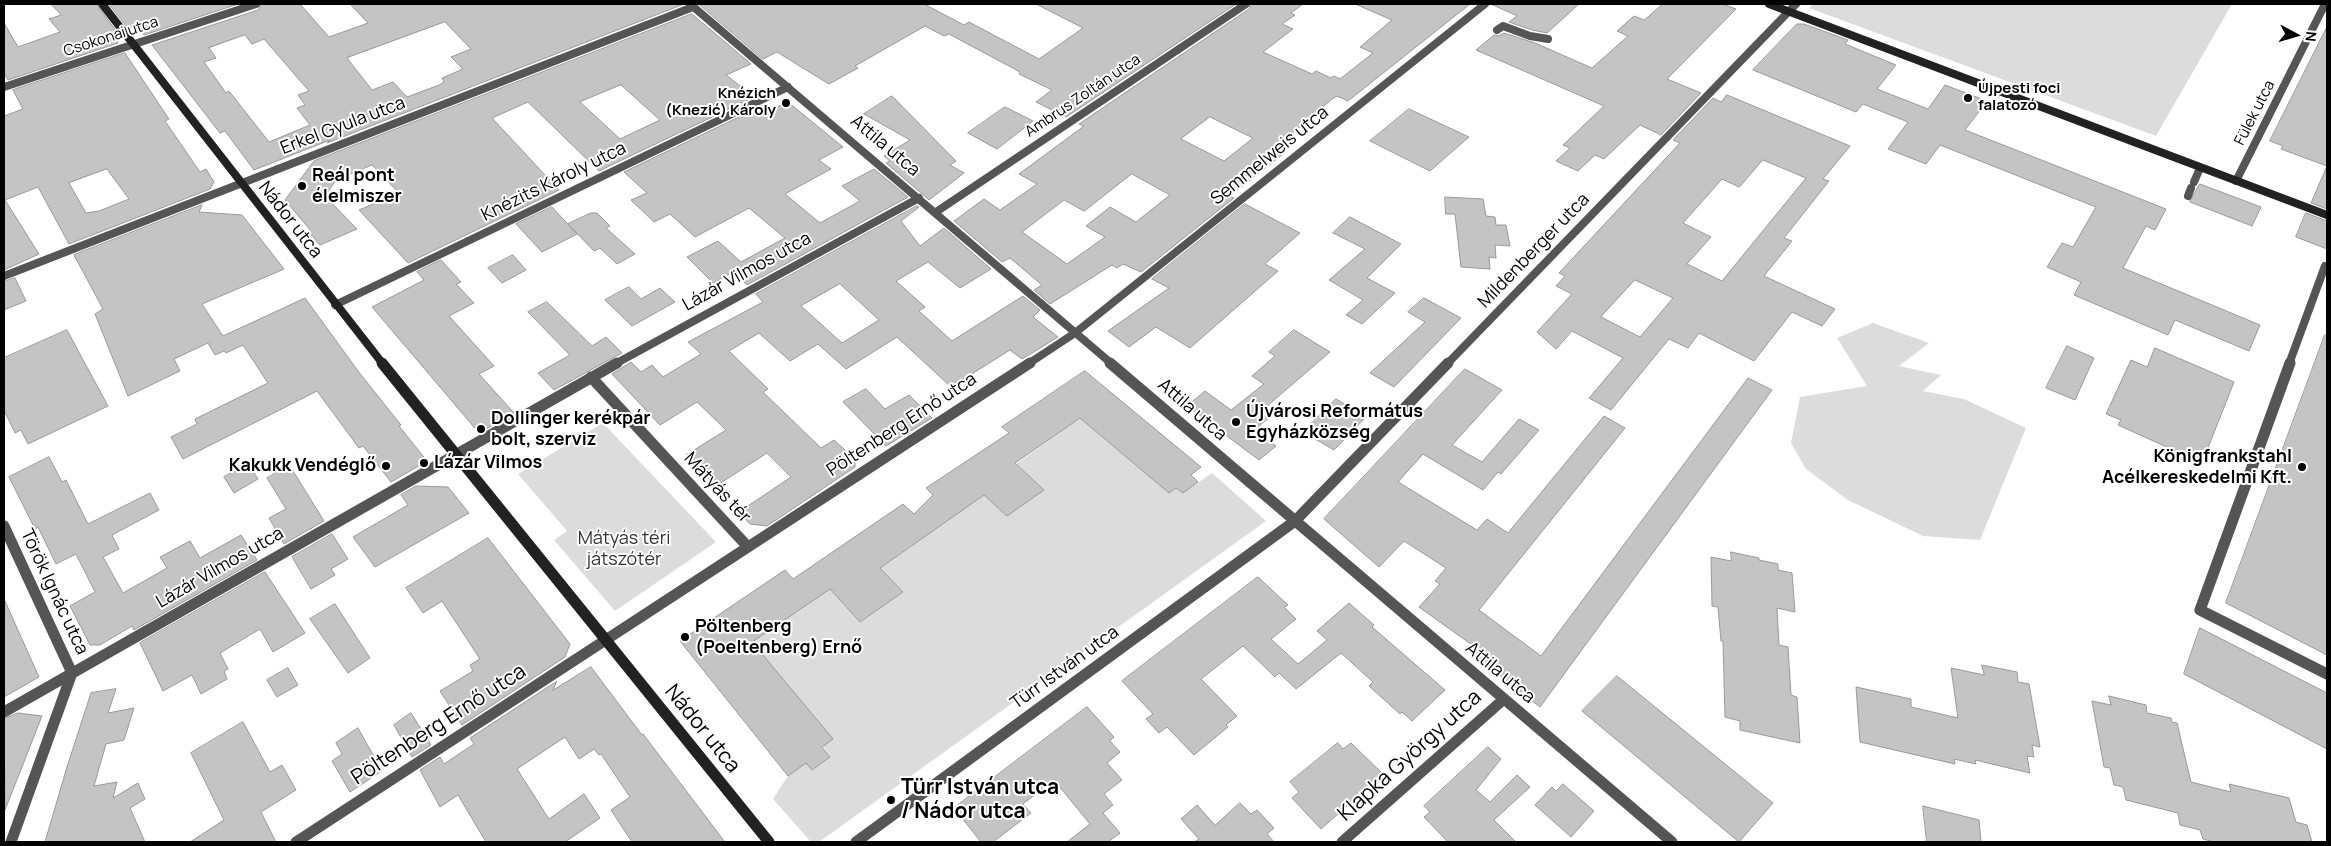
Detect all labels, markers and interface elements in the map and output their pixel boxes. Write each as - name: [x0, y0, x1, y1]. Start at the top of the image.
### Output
- north arrow: [2271, 10, 2321, 60]
- street label: Csokonai utca: [61, 13, 161, 61]
- text: N: [2301, 31, 2321, 43]
- street label: Ambrus Zoltán utca: [1022, 51, 1144, 141]
- street label: Fülek utca: [2231, 78, 2279, 148]
- place label: Újpesti foci falatozó: [1978, 80, 2060, 115]
- place label: Knézich (Knezić) Károly: [665, 85, 776, 120]
- street label: Erkel Gyula utca: [278, 92, 408, 160]
- marker: Újpesti foci falatozó: [1962, 92, 1974, 104]
- marker: Knézich (Knezić) Károly: [780, 97, 792, 109]
- street label: Semmelweis utca: [1207, 102, 1333, 210]
- street label: Attila utca: [846, 111, 924, 181]
- street label: Knézits Károly utca: [478, 138, 630, 226]
- place label: Reál pont élelmiszer: [312, 165, 402, 208]
- street label: Nádor utca: [253, 177, 327, 263]
- marker: Reál pont élelmiszer: [296, 180, 308, 192]
- street label: Mildenberger utca: [1474, 189, 1594, 313]
- street label: Lázár Vilmos utca: [679, 228, 815, 316]
- street label: Pöltenberg Ernő utca: [823, 369, 981, 481]
- street label: Attila utca: [1153, 374, 1231, 446]
- place label: Újvárosi Református Egyházközség: [1246, 401, 1423, 444]
- place label: Dollinger kerékpár bolt, szerviz: [491, 408, 651, 450]
- marker: Újvárosi Református Egyházközség: [1230, 416, 1242, 428]
- marker: Dollinger kerékpár bolt, szerviz: [475, 423, 487, 435]
- place label: Königfrankstahl Acélkereskedelmi Kft.: [2102, 446, 2292, 488]
- street label: Mátyás tér: [679, 448, 755, 528]
- place label: Lázár Vilmos: [434, 452, 542, 474]
- place label: Kakukk Vendéglő: [229, 455, 376, 477]
- marker: Lázár Vilmos: [418, 457, 430, 469]
- marker: Kakukk Vendéglő: [380, 460, 392, 472]
- marker: Königfrankstahl Acélkereskedelmi Kft.: [2296, 461, 2308, 473]
- street label: Lázár Vilmos utca: [152, 523, 288, 613]
- street label: Török Ignác utca: [15, 526, 93, 658]
- park label: Mátyás téri játszótér: [578, 528, 670, 570]
- place label: Pöltenberg (Poeltenberg) Ernő: [695, 616, 862, 659]
- street label: Türr István utca: [1007, 622, 1123, 714]
- marker: Pöltenberg (Poeltenberg) Ernő: [679, 631, 691, 643]
- street label: Attila utca: [1461, 638, 1539, 708]
- street label: Pöltenberg Ernő utca: [347, 659, 531, 791]
- street label: Nádor utca: [659, 680, 745, 778]
- street label: Klapka György utca: [1333, 685, 1487, 827]
- place label: Türr István utca / Nádor utca: [901, 775, 1059, 825]
- marker: Türr István utca / Nádor utca: [885, 794, 897, 806]

